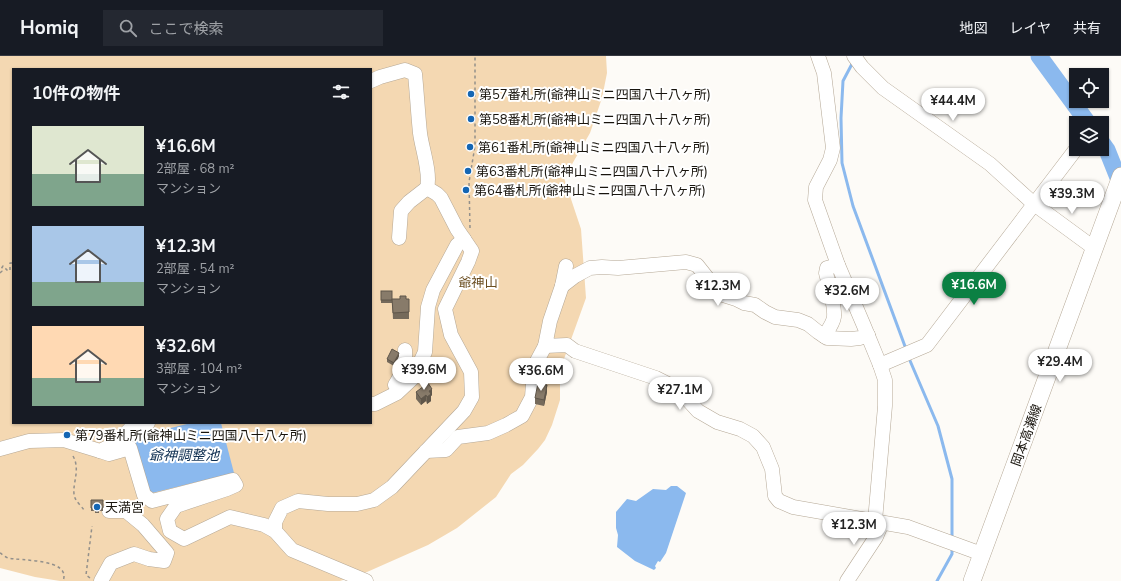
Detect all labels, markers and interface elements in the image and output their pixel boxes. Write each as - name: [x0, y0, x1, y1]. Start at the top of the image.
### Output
- search box: [103, 10, 383, 46]
- text: Homiq: [20, 15, 79, 41]
- icon: search: [117, 17, 139, 39]
- text: ここで検索: [149, 19, 224, 39]
- text: 地図: [959, 19, 987, 38]
- text: レイヤ: [1009, 19, 1051, 38]
- text: 共有: [1073, 19, 1101, 38]
- map controls: [1069, 68, 1109, 156]
- button: locate: [1069, 68, 1109, 108]
- icon: filters: [330, 81, 352, 103]
- text: 10件の物件: [32, 82, 120, 105]
- place label: 第57番札所(爺神山ミニ四国八十八ヶ所): [479, 86, 711, 104]
- pin: ¥44.4M: [920, 88, 986, 122]
- marker: 第57番札所(爺神山ミニ四国八十八ヶ所): [466, 89, 476, 99]
- text: ¥44.4M: [930, 92, 976, 110]
- place label: 第58番札所(爺神山ミニ四国八十八ヶ所): [479, 111, 711, 129]
- marker: 第58番札所(爺神山ミニ四国八十八ヶ所): [466, 114, 476, 124]
- button: layers: [1069, 116, 1109, 156]
- text: ¥16.6M: [156, 135, 216, 158]
- place label: 第61番札所(爺神山ミニ四国八十八ヶ所): [478, 139, 710, 157]
- icon: home: [64, 142, 112, 190]
- marker: 第61番札所(爺神山ミニ四国八十八ヶ所): [465, 142, 475, 152]
- text: 2部屋 · 68 m²: [156, 160, 234, 178]
- place label: 第63番札所(爺神山ミニ四国八十八ヶ所): [476, 163, 708, 181]
- marker: 第63番札所(爺神山ミニ四国八十八ヶ所): [463, 166, 473, 176]
- text: マンション: [156, 180, 221, 198]
- pin: ¥39.3M: [1039, 181, 1105, 215]
- place label: 第64番札所(爺神山ミニ四国八十八ヶ所): [474, 182, 706, 200]
- marker: 第64番札所(爺神山ミニ四国八十八ヶ所): [461, 185, 471, 195]
- text: ¥39.3M: [1049, 185, 1095, 203]
- text: ¥12.3M: [156, 235, 216, 258]
- icon: home: [64, 242, 112, 290]
- text: 2部屋 · 54 m²: [156, 260, 234, 278]
- pin: ¥16.6M: [941, 272, 1007, 306]
- pin: ¥12.3M: [685, 273, 751, 307]
- park label: 爺神山: [458, 274, 498, 292]
- text: ¥16.6M: [951, 276, 997, 294]
- text: ¥12.3M: [695, 277, 741, 295]
- pin: ¥32.6M: [814, 278, 880, 312]
- text: マンション: [156, 280, 221, 298]
- text: ¥32.6M: [824, 282, 870, 300]
- text: ¥32.6M: [156, 335, 216, 358]
- icon: home: [64, 342, 112, 390]
- pin: ¥29.4M: [1027, 349, 1093, 383]
- text: ¥29.4M: [1037, 353, 1083, 371]
- pin: ¥39.6M: [391, 357, 457, 391]
- pin: ¥36.6M: [508, 358, 574, 392]
- text: 3部屋 · 104 m²: [156, 360, 242, 378]
- text: ¥39.6M: [401, 361, 447, 379]
- text: ¥36.6M: [518, 362, 564, 380]
- pin: ¥27.1M: [647, 377, 713, 411]
- text: マンション: [156, 380, 221, 398]
- text: ¥27.1M: [657, 381, 703, 399]
- street label: 岡本高瀬線: [1007, 402, 1047, 469]
- place label: 第79番札所(爺神山ミニ四国八十八ヶ所): [75, 427, 307, 445]
- marker: 第79番札所(爺神山ミニ四国八十八ヶ所): [62, 430, 72, 440]
- water label: 爺神調整池: [149, 446, 221, 465]
- place label: 天満宮: [105, 499, 144, 517]
- marker: 天満宮: [92, 502, 102, 512]
- pin: ¥12.3M: [821, 512, 887, 546]
- text: ¥12.3M: [831, 516, 877, 534]

